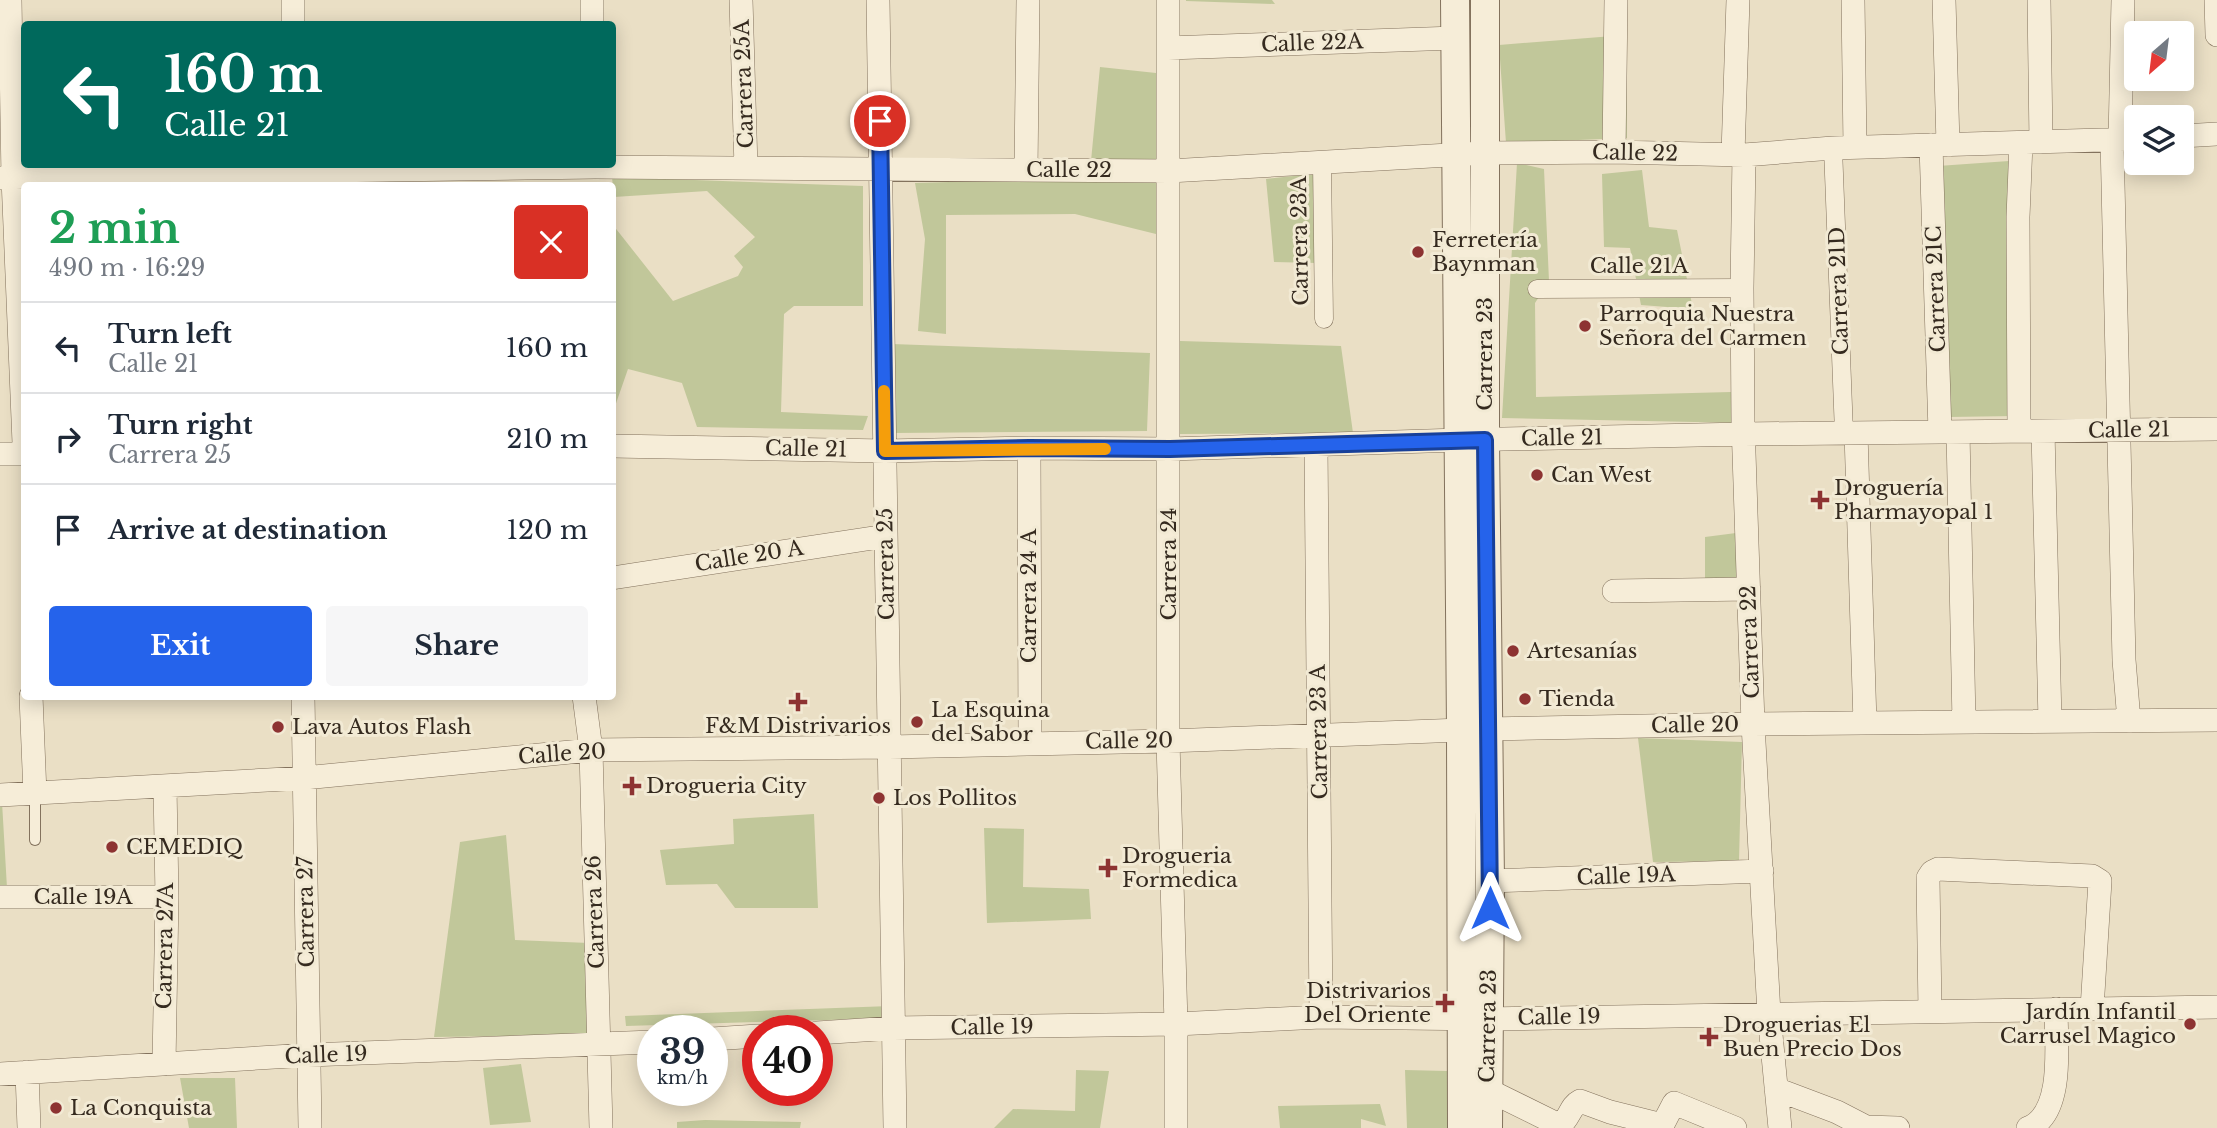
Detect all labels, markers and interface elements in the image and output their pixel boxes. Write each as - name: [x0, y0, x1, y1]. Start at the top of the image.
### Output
- street label: Carrera 25A: [729, 18, 759, 149]
- north arrow: [2124, 21, 2194, 91]
- map controls: [2124, 21, 2194, 175]
- street label: Calle 22A: [1260, 28, 1364, 58]
- text: 160 m: [164, 44, 323, 105]
- icon: left: [49, 49, 140, 140]
- pin: [850, 91, 910, 151]
- icon: arrive: [861, 102, 899, 140]
- text: Calle 21: [164, 105, 290, 145]
- button: layers: [2124, 105, 2194, 175]
- street label: Calle 22: [1592, 139, 1678, 167]
- street label: Calle 22: [1026, 157, 1112, 183]
- street label: Carrera 23A: [1286, 175, 1314, 306]
- text: 2 min: [49, 202, 180, 254]
- button: close: [514, 205, 588, 279]
- street label: Carrera 21C: [1921, 225, 1951, 353]
- street label: Carrera 21D: [1824, 226, 1854, 356]
- place label: Ferretería Baynman: [1432, 227, 1538, 277]
- marker: Ferretería Baynman: [1410, 244, 1426, 260]
- street label: Calle 21A: [1590, 253, 1689, 279]
- text: 490 m · 16:29: [49, 254, 205, 282]
- street label: Carrera 23: [1472, 297, 1498, 411]
- place label: Parroquia Nuestra Señora del Carmen: [1599, 301, 1807, 351]
- text: Turn left: [108, 318, 232, 350]
- marker: Parroquia Nuestra Señora del Carmen: [1577, 318, 1593, 334]
- icon: left: [49, 329, 87, 367]
- text: 160 m: [506, 332, 588, 364]
- text: Calle 21: [108, 350, 198, 378]
- text: Turn right: [108, 409, 253, 441]
- street label: Calle 21: [2088, 416, 2170, 444]
- icon: right: [49, 420, 87, 458]
- text: 210 m: [506, 423, 588, 455]
- street label: Calle 21: [1521, 424, 1603, 452]
- street label: Calle 21: [765, 435, 847, 463]
- text: Carrera 25: [108, 441, 231, 469]
- place label: Can West: [1551, 462, 1652, 488]
- marker: Can West: [1529, 467, 1545, 483]
- place label: Droguería Pharmayopal 1: [1834, 475, 1993, 525]
- marker: Droguería Pharmayopal 1: [1812, 492, 1828, 508]
- street label: Carrera 25: [872, 507, 900, 621]
- street label: Carrera 24: [1156, 508, 1182, 620]
- icon: arrive: [49, 511, 87, 549]
- text: Arrive at destination: [108, 514, 388, 546]
- text: 120 m: [506, 514, 588, 546]
- street label: Carrera 24 A: [1016, 528, 1042, 663]
- street label: Calle 20 A: [693, 534, 806, 577]
- street label: Carrera 22: [1735, 585, 1765, 699]
- button: Exit: [49, 606, 312, 686]
- button: Share: [326, 606, 588, 686]
- place label: Artesanías: [1526, 638, 1637, 664]
- marker: Artesanías: [1505, 643, 1521, 659]
- street label: Carrera 23 A: [1305, 663, 1333, 800]
- place label: Tienda: [1539, 686, 1615, 712]
- marker: Tienda: [1517, 691, 1533, 707]
- marker: F&M Distrivarios: [790, 694, 806, 710]
- place label: La Esquina del Sabor: [931, 697, 1050, 747]
- street label: Calle 20: [1651, 711, 1739, 739]
- place label: F&M Distrivarios: [705, 713, 891, 739]
- place label: Lava Autos Flash: [292, 714, 471, 740]
- marker: La Esquina del Sabor: [909, 714, 925, 730]
- marker: Lava Autos Flash: [270, 719, 286, 735]
- street label: Calle 20: [1085, 727, 1173, 755]
- street label: Calle 20: [517, 738, 607, 770]
- place label: Drogueria City: [646, 773, 807, 799]
- marker: Drogueria City: [624, 778, 640, 794]
- place label: Los Pollitos: [893, 785, 1017, 811]
- marker: Los Pollitos: [871, 790, 887, 806]
- place label: CEMEDIQ: [126, 834, 243, 860]
- marker: CEMEDIQ: [104, 839, 120, 855]
- place label: Drogueria Formedica: [1122, 843, 1238, 893]
- street label: Carrera 26: [580, 854, 610, 970]
- street label: Carrera 27: [292, 856, 320, 968]
- marker: Drogueria Formedica: [1100, 860, 1116, 876]
- street label: Calle 19A: [1576, 861, 1677, 891]
- position arrow: [1453, 871, 1527, 945]
- street label: Carrera 27A: [151, 882, 179, 1010]
- street label: Calle 19A: [34, 884, 133, 910]
- street label: Carrera 23: [1474, 969, 1502, 1083]
- place label: Distrivarios Del Oriente: [1304, 978, 1431, 1028]
- marker: Distrivarios Del Oriente: [1437, 995, 1453, 1011]
- place label: Jardín Infantil Carrusel Magico: [2000, 999, 2176, 1049]
- street label: Calle 19: [1517, 1003, 1601, 1031]
- place label: Droguerias El Buen Precio Dos: [1723, 1012, 1902, 1062]
- street label: Calle 19: [950, 1013, 1034, 1041]
- speed limit sign: 40: [742, 1015, 833, 1106]
- marker: Jardín Infantil Carrusel Magico: [2182, 1016, 2198, 1032]
- marker: Droguerias El Buen Precio Dos: [1701, 1029, 1717, 1045]
- text: 39: [660, 1030, 705, 1073]
- street label: Calle 19: [284, 1041, 368, 1069]
- text: km/h: [657, 1067, 708, 1089]
- place label: La Conquista: [70, 1095, 212, 1121]
- marker: La Conquista: [48, 1100, 64, 1116]

